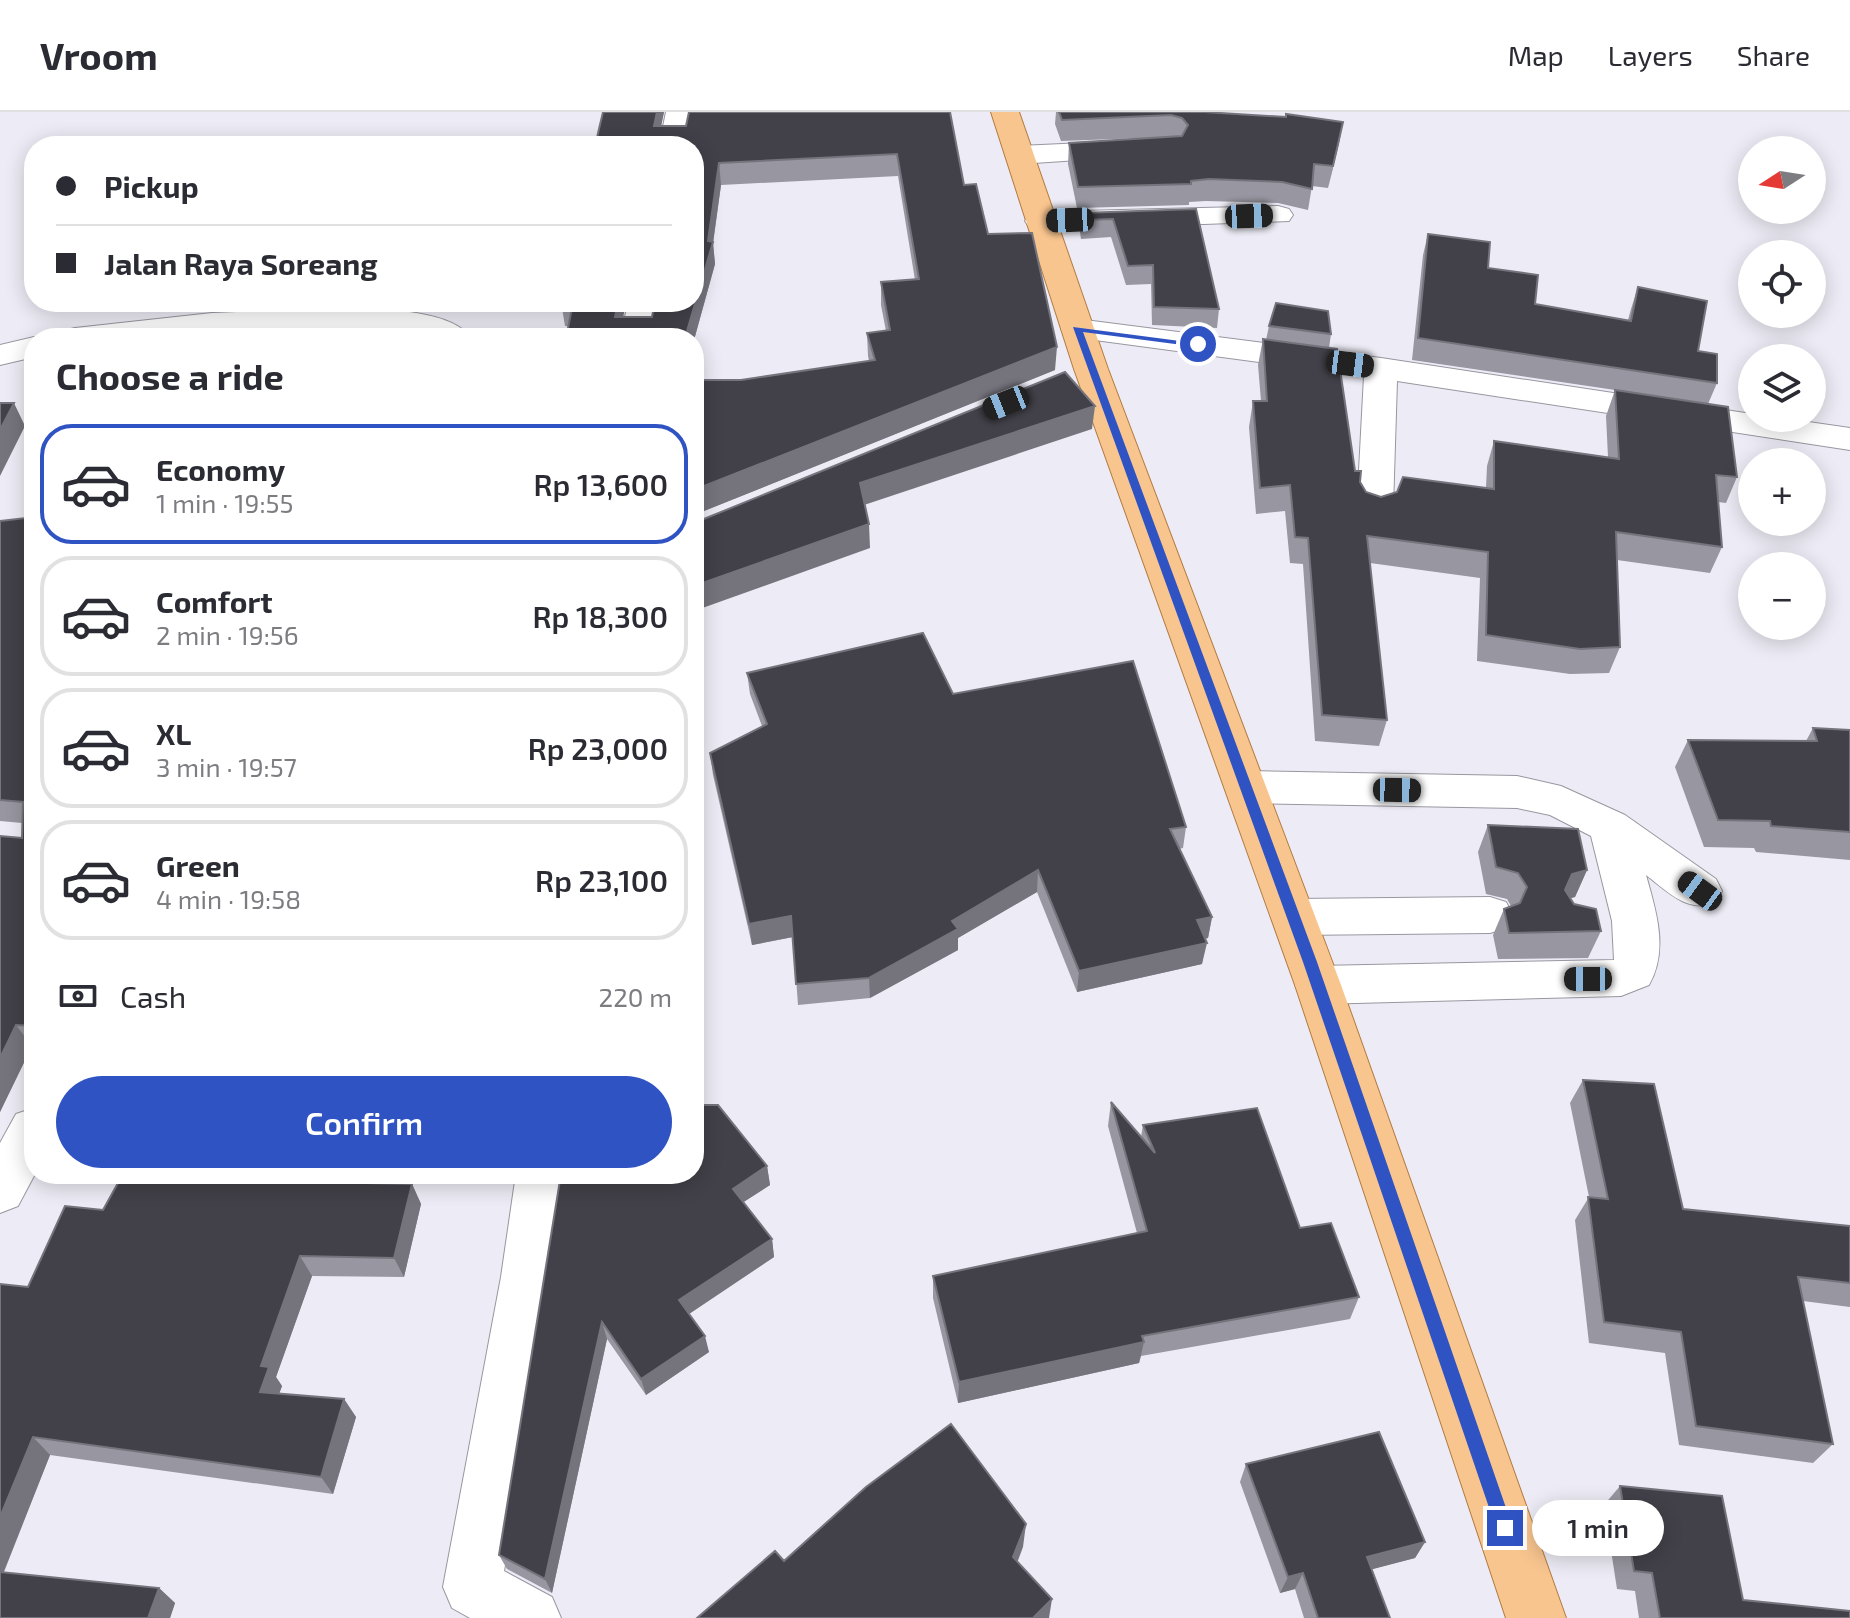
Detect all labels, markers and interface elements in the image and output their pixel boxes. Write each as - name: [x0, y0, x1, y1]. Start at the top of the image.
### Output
- text: Vroom: [40, 32, 158, 78]
- text: Map: [1508, 38, 1564, 72]
- text: Layers: [1608, 38, 1693, 72]
- text: Share: [1737, 38, 1810, 72]
- north arrow: [1738, 136, 1826, 224]
- map controls: [1738, 136, 1826, 640]
- text: Pickup: [104, 168, 199, 204]
- car: [1225, 203, 1273, 229]
- car: [1046, 207, 1094, 233]
- button: locate: [1738, 240, 1826, 328]
- text: Jalan Raya Soreang: [104, 245, 378, 281]
- route start: [1180, 326, 1216, 362]
- button: layers: [1738, 344, 1826, 432]
- car: [1325, 349, 1375, 379]
- text: Choose a ride: [56, 354, 284, 397]
- car: [979, 383, 1033, 423]
- icon: car: [60, 448, 132, 520]
- button: +: [1738, 448, 1826, 536]
- text: Economy: [156, 451, 285, 487]
- text: Rp 13,600: [534, 466, 668, 502]
- text: 1 min · 19:55: [156, 487, 293, 518]
- button: −: [1738, 552, 1826, 640]
- icon: car: [60, 580, 132, 652]
- text: Comfort: [156, 583, 273, 619]
- text: Rp 18,300: [533, 598, 668, 634]
- text: 2 min · 19:56: [156, 619, 299, 650]
- icon: car: [60, 712, 132, 784]
- text: XL: [156, 715, 191, 751]
- text: Rp 23,000: [528, 730, 668, 766]
- text: 3 min · 19:57: [156, 751, 297, 782]
- car: [1373, 778, 1421, 802]
- icon: car: [60, 844, 132, 916]
- text: Green: [156, 847, 240, 883]
- text: Rp 23,100: [535, 862, 668, 898]
- car: [1674, 867, 1726, 915]
- text: 4 min · 19:58: [156, 883, 301, 914]
- car: [1564, 967, 1612, 991]
- icon: cash: [56, 974, 100, 1018]
- text: Cash: [120, 978, 186, 1014]
- text: 220 m: [599, 981, 672, 1012]
- button: Confirm: [56, 1076, 672, 1168]
- callout: 1 min: [1533, 1500, 1665, 1556]
- route end: [1487, 1510, 1523, 1546]
- text: 1 min: [1567, 1512, 1629, 1543]

